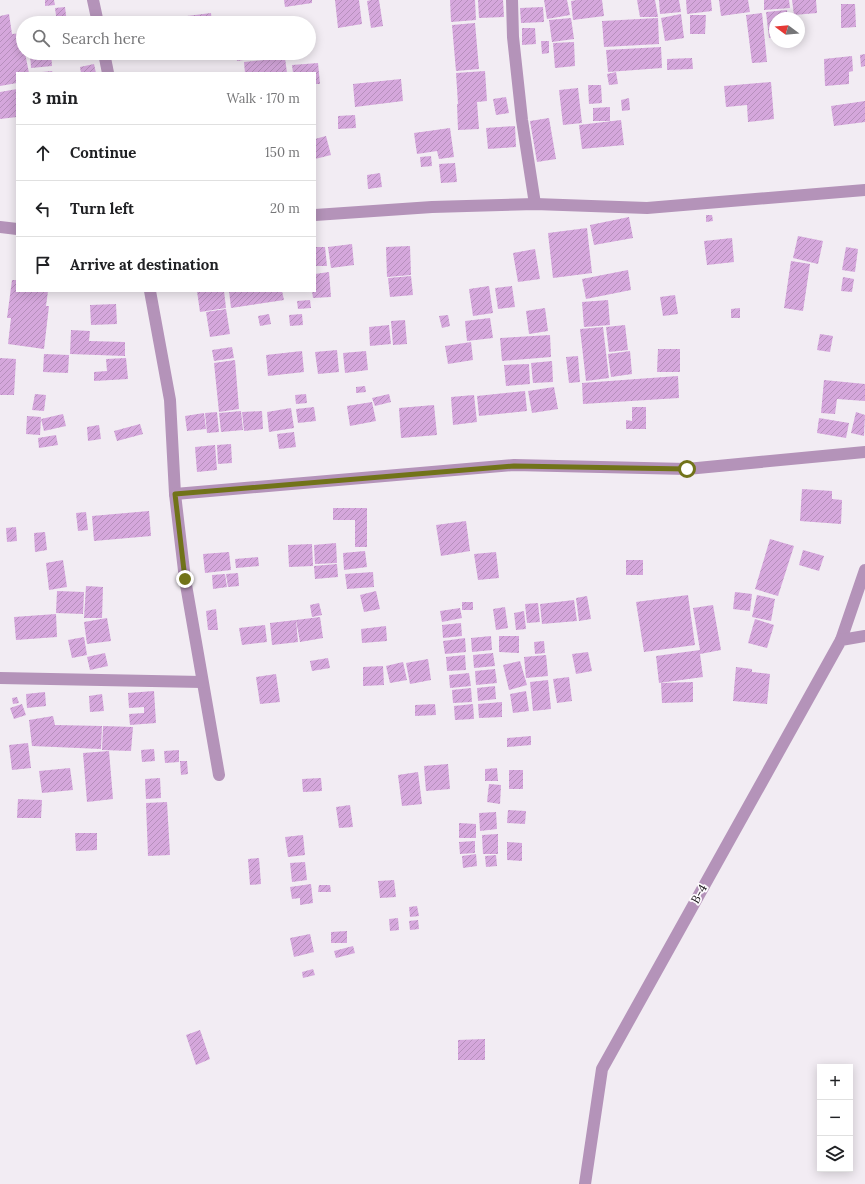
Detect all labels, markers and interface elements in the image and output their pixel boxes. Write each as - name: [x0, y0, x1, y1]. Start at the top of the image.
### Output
- north arrow: [769, 12, 805, 48]
- search box: [16, 16, 316, 60]
- icon: search: [30, 27, 52, 49]
- text: Search here: [62, 29, 145, 48]
- text: 3 min: [32, 87, 78, 109]
- text: Walk · 170 m: [226, 90, 300, 107]
- icon: ahead: [32, 142, 54, 164]
- text: Continue: [70, 143, 136, 162]
- text: 150 m: [265, 144, 300, 161]
- icon: left: [32, 198, 54, 220]
- text: Turn left: [70, 199, 134, 218]
- text: 20 m: [270, 200, 300, 217]
- icon: arrive: [32, 254, 54, 276]
- text: Arrive at destination: [70, 255, 219, 274]
- route start: [678, 460, 696, 478]
- route end: [176, 570, 194, 588]
- street label: B-4: [687, 881, 710, 906]
- map controls: [817, 1064, 853, 1172]
- button: +: [817, 1064, 853, 1100]
- button: −: [817, 1100, 853, 1136]
- button: layers: [817, 1136, 853, 1172]

